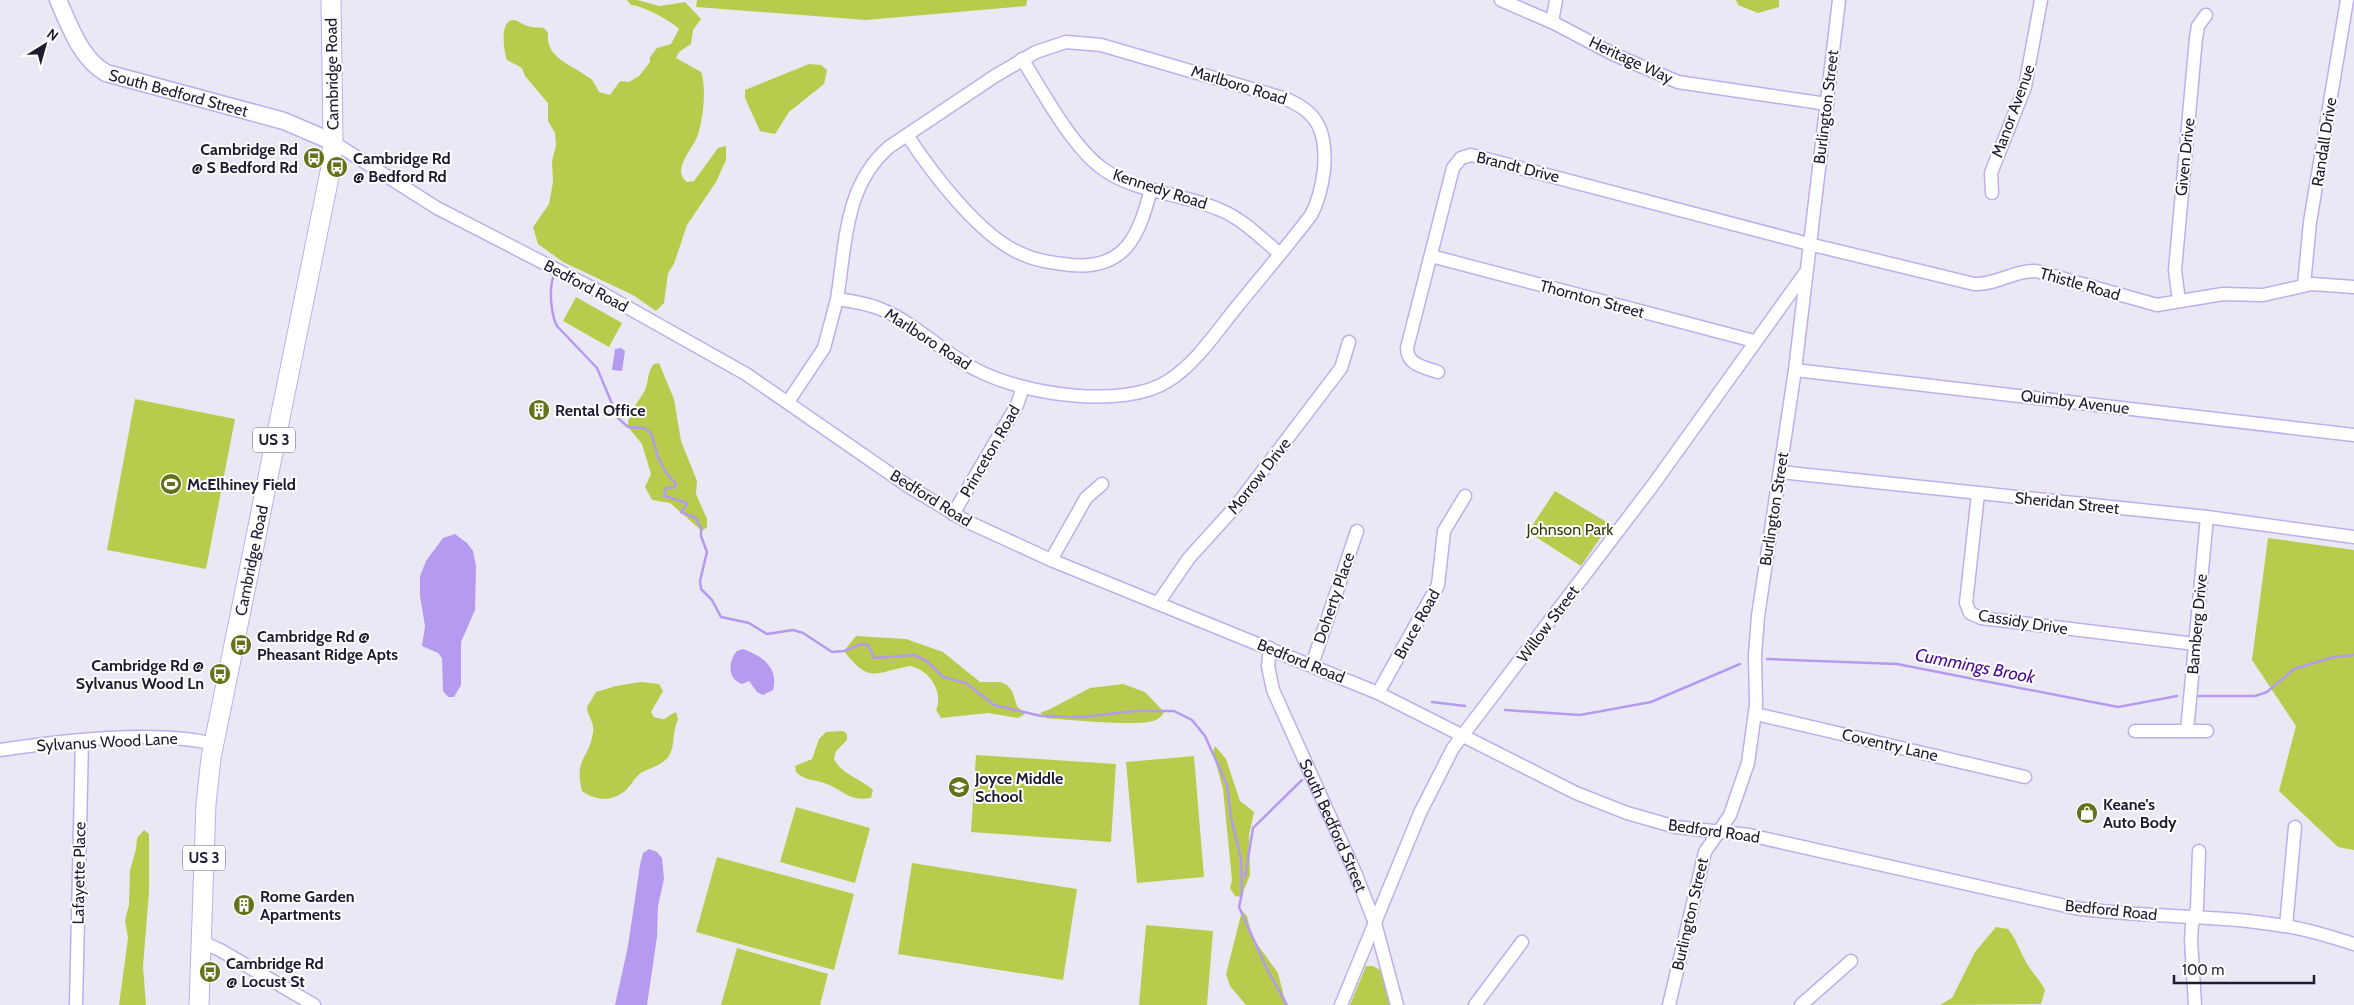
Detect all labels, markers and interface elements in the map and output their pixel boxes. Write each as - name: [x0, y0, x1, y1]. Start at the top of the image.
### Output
- street label: Cambridge Road: [322, 18, 342, 130]
- north arrow: [20, 20, 70, 70]
- text: N: [43, 24, 62, 45]
- street label: Heritage Way: [1586, 32, 1676, 88]
- street label: Burlington Street: [1810, 48, 1842, 165]
- street label: Marlboro Road: [1189, 61, 1289, 109]
- street label: Manor Avenue: [1987, 62, 2039, 160]
- street label: South Bedford Street: [107, 65, 251, 121]
- street label: Randall Drive: [2308, 96, 2340, 188]
- street label: Given Drive: [2171, 117, 2199, 197]
- place label: Cambridge Rd @ S Bedford Rd: [191, 140, 298, 177]
- bus stop icon: Cambridge Rd @ S Bedford Rd: [302, 146, 326, 170]
- street label: Brandt Drive: [1475, 148, 1561, 186]
- place label: Cambridge Rd @ Bedford Rd: [353, 149, 451, 186]
- bus stop icon: Cambridge Rd @ Bedford Rd: [325, 155, 349, 179]
- street label: Kennedy Road: [1110, 165, 1210, 213]
- street label: Bedford Road: [541, 256, 631, 316]
- street label: Thistle Road: [2038, 263, 2122, 305]
- street label: Thornton Street: [1538, 276, 1647, 322]
- street label: Marlboro Road: [881, 304, 975, 374]
- street label: Quimby Avenue: [2020, 386, 2130, 418]
- building icon: Rental Office: [527, 398, 551, 422]
- place label: Rental Office: [555, 401, 645, 420]
- street label: Princeton Road: [956, 402, 1024, 500]
- road number: US 3: [253, 428, 295, 452]
- street label: Morrow Drive: [1223, 434, 1295, 518]
- street label: Burlington Street: [1756, 450, 1792, 567]
- street label: Bedford Road: [887, 465, 975, 531]
- sports icon: McElhiney Field: [159, 472, 183, 496]
- place label: McElhiney Field: [187, 475, 296, 494]
- street label: Sheridan Street: [2014, 488, 2121, 518]
- street label: Cambridge Road: [231, 503, 272, 617]
- park label: Johnson Park: [1525, 520, 1614, 539]
- street label: Doherty Place: [1310, 550, 1358, 646]
- street label: Bamberg Drive: [2183, 573, 2211, 675]
- street label: Willow Street: [1513, 581, 1583, 666]
- street label: Bruce Road: [1390, 586, 1444, 662]
- street label: Cassidy Drive: [1977, 606, 2069, 638]
- place label: Cambridge Rd @ Pheasant Ridge Apts: [257, 627, 398, 664]
- bus stop icon: Cambridge Rd @ Pheasant Ridge Apts: [229, 633, 253, 657]
- street label: Bedford Road: [1255, 635, 1347, 687]
- water label: Cummings Brook: [1913, 644, 2038, 689]
- place label: Cambridge Rd @ Sylvanus Wood Ln: [76, 656, 204, 693]
- bus stop icon: Cambridge Rd @ Sylvanus Wood Ln: [208, 662, 232, 686]
- street label: Coventry Lane: [1840, 725, 1940, 765]
- street label: Sylvanus Wood Lane: [36, 729, 178, 755]
- street label: South Bedford Street: [1296, 756, 1371, 895]
- place label: Joyce Middle School: [974, 769, 1063, 806]
- school or university icon: Joyce Middle School: [947, 775, 971, 799]
- place label: Keane's Auto Body: [2103, 795, 2177, 832]
- shop icon: Keane's Auto Body: [2075, 801, 2099, 825]
- street label: Bedford Road: [1667, 815, 1761, 847]
- street label: Lafayette Place: [69, 821, 89, 925]
- road number: US 3: [183, 846, 225, 870]
- street label: Burlington Street: [1668, 855, 1712, 972]
- place label: Rome Garden Apartments: [260, 887, 355, 924]
- building icon: Rome Garden Apartments: [232, 893, 256, 917]
- street label: Bedford Road: [2064, 896, 2158, 924]
- scale bar: [2174, 952, 2314, 984]
- place label: Cambridge Rd @ Locust St: [226, 954, 324, 991]
- bus stop icon: Cambridge Rd @ Locust St: [198, 960, 222, 984]
- text: 100 m: [2182, 961, 2224, 979]

